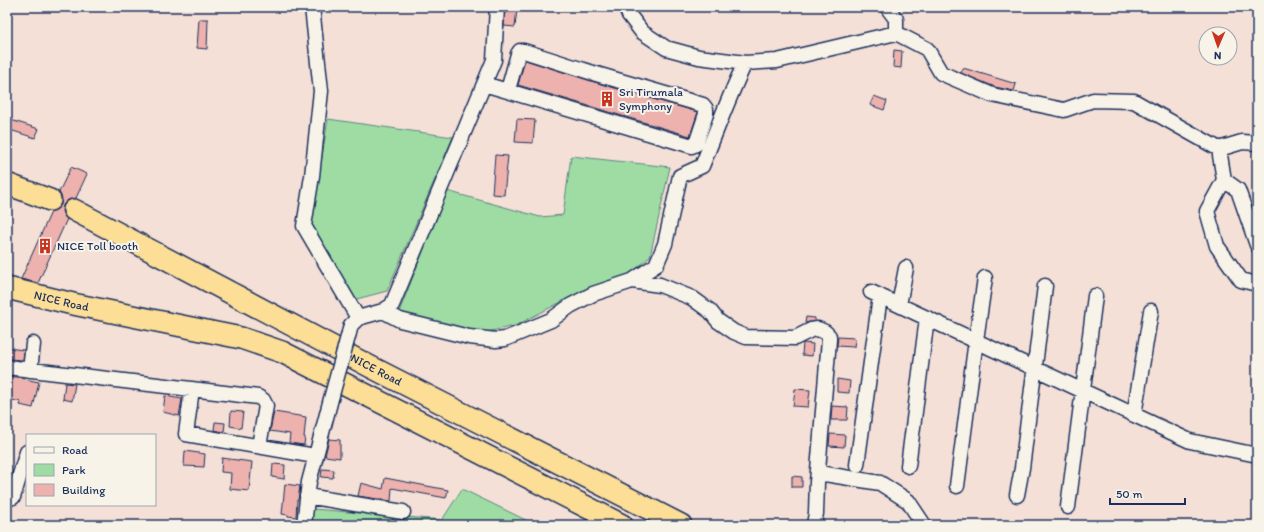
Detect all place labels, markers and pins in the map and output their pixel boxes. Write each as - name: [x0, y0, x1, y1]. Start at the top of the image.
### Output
- place label: Sri Tirumala Symphony: [619, 85, 683, 113]
- building icon: Sri Tirumala Symphony: [598, 90, 616, 108]
- building icon: NICE Toll booth: [36, 237, 54, 255]
- place label: NICE Toll booth: [57, 239, 138, 253]

